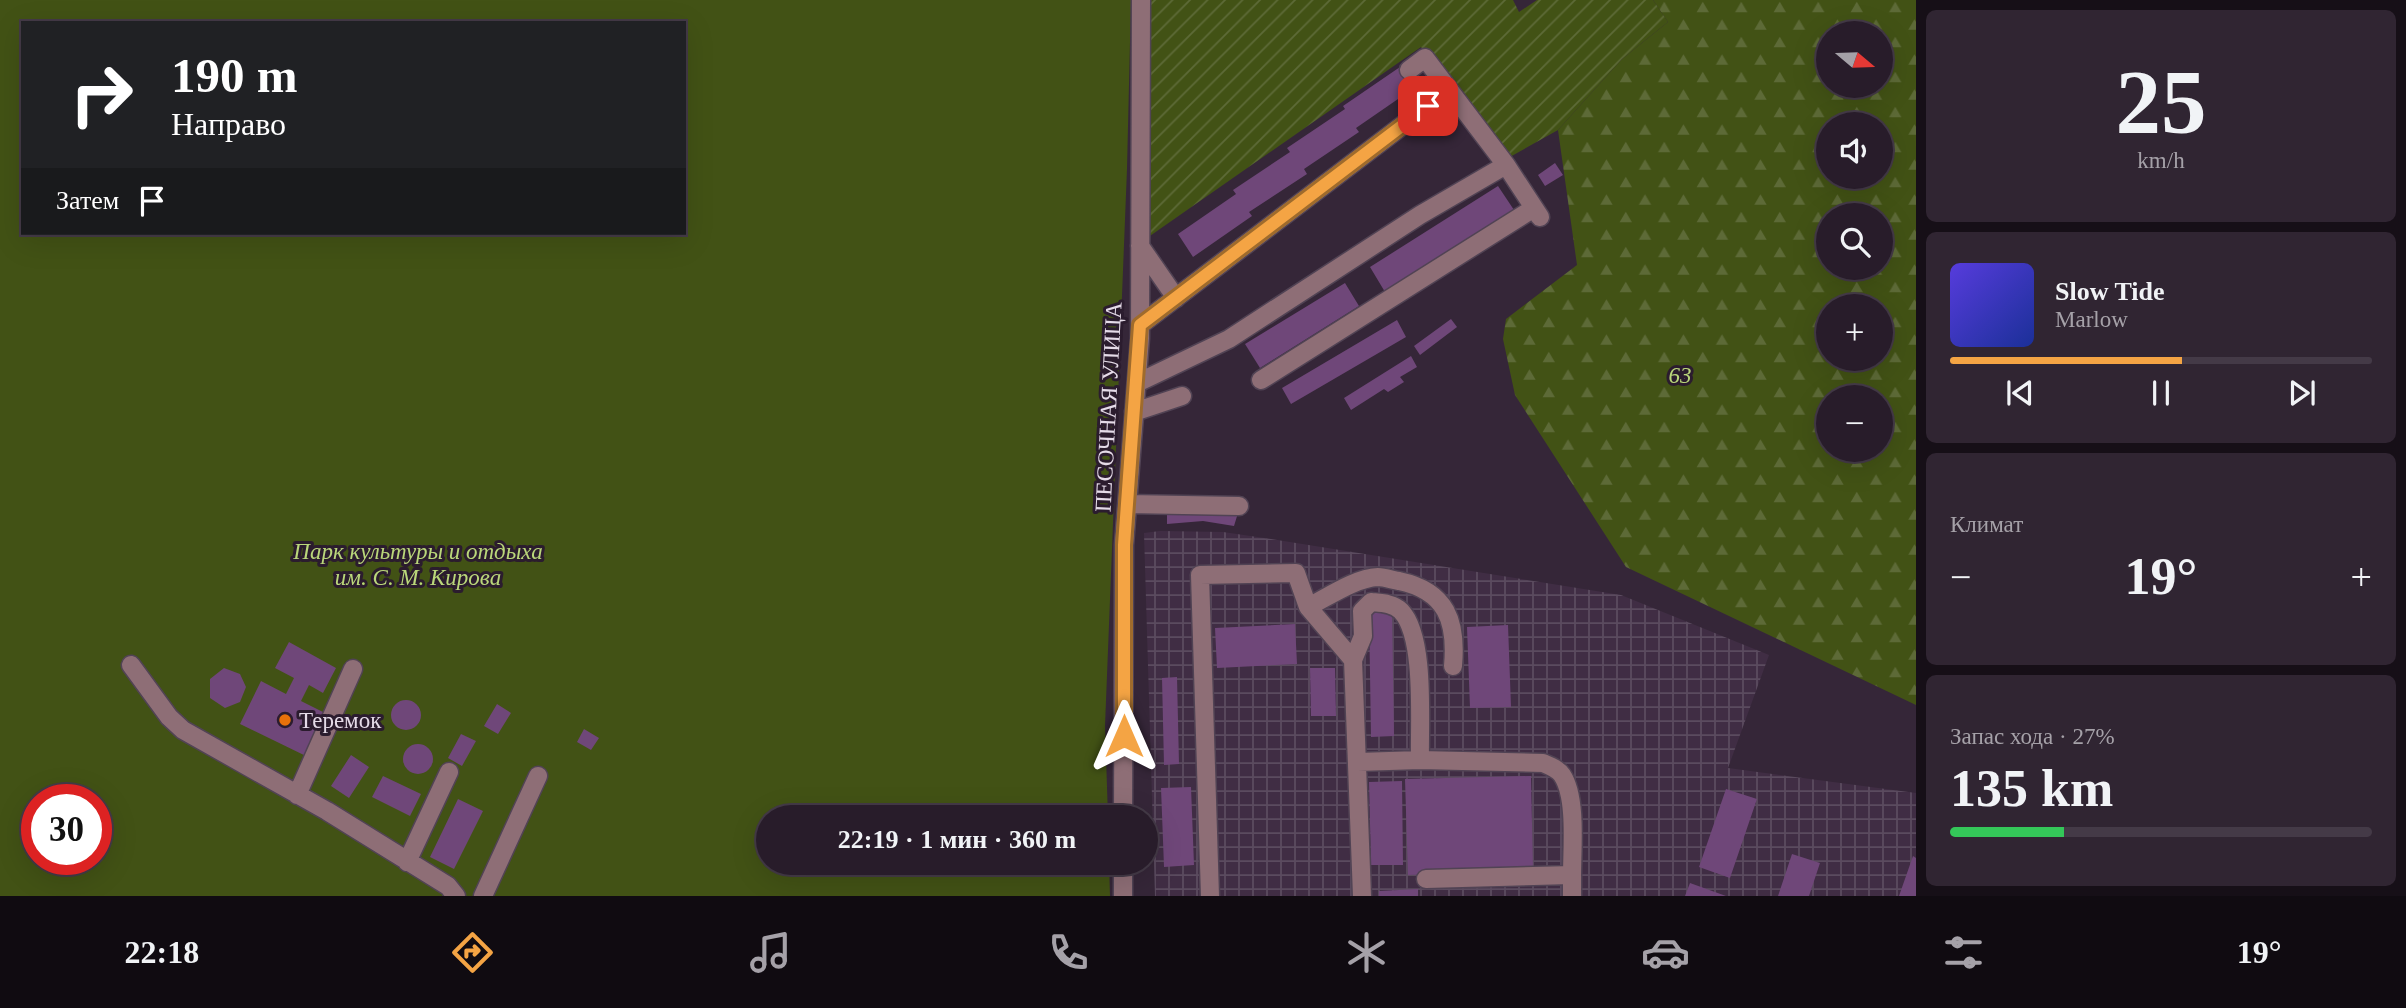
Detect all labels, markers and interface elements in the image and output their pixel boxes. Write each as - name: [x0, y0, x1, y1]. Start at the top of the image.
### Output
- north arrow: [1816, 21, 1894, 98]
- map controls: [1816, 21, 1893, 462]
- text: 190 m: [171, 48, 298, 103]
- icon: right: [56, 49, 147, 140]
- text: 25: [2116, 52, 2207, 153]
- pin: [1398, 76, 1458, 136]
- icon: arrive: [1409, 87, 1447, 125]
- text: Направо: [171, 106, 286, 142]
- button: sound: [1816, 112, 1893, 189]
- text: km/h: [2137, 148, 2185, 173]
- icon: arrive: [133, 182, 171, 220]
- text: Затем: [56, 186, 119, 215]
- button: search: [1816, 203, 1893, 280]
- text: Slow Tide: [2055, 277, 2165, 306]
- button: +: [1816, 294, 1893, 371]
- street label: ПЕСОЧНАЯ УЛИЦА: [1091, 301, 1127, 513]
- text: Marlow: [2055, 307, 2128, 332]
- park label: 63: [1669, 363, 1692, 388]
- icon: previous: [2001, 374, 2039, 412]
- icon: pause: [2142, 374, 2180, 412]
- icon: next: [2283, 374, 2321, 412]
- button: −: [1816, 385, 1893, 462]
- text: Климат: [1950, 512, 2023, 537]
- park label: Парк культуры и отдыха им. С. М. Кирова: [292, 539, 543, 590]
- text: 19°: [2125, 548, 2197, 605]
- text: −: [1950, 556, 1971, 598]
- text: +: [2351, 556, 2372, 598]
- position arrow: [1087, 699, 1161, 773]
- place label: Теремок: [299, 708, 382, 733]
- marker: Теремок: [277, 712, 293, 728]
- text: Запас хода · 27%: [1950, 724, 2115, 749]
- text: 135 km: [1950, 760, 2113, 817]
- speed limit sign: 30: [21, 784, 112, 875]
- text: 22:19 · 1 мин · 360 m: [838, 825, 1076, 854]
- icon: directions: [448, 928, 497, 977]
- icon: music: [746, 928, 795, 977]
- icon: phone: [1044, 928, 1093, 977]
- icon: climate: [1342, 928, 1391, 977]
- icon: car: [1641, 928, 1690, 977]
- icon: filters: [1939, 928, 1988, 977]
- text: 22:18: [125, 934, 199, 970]
- text: 19°: [2237, 934, 2281, 970]

